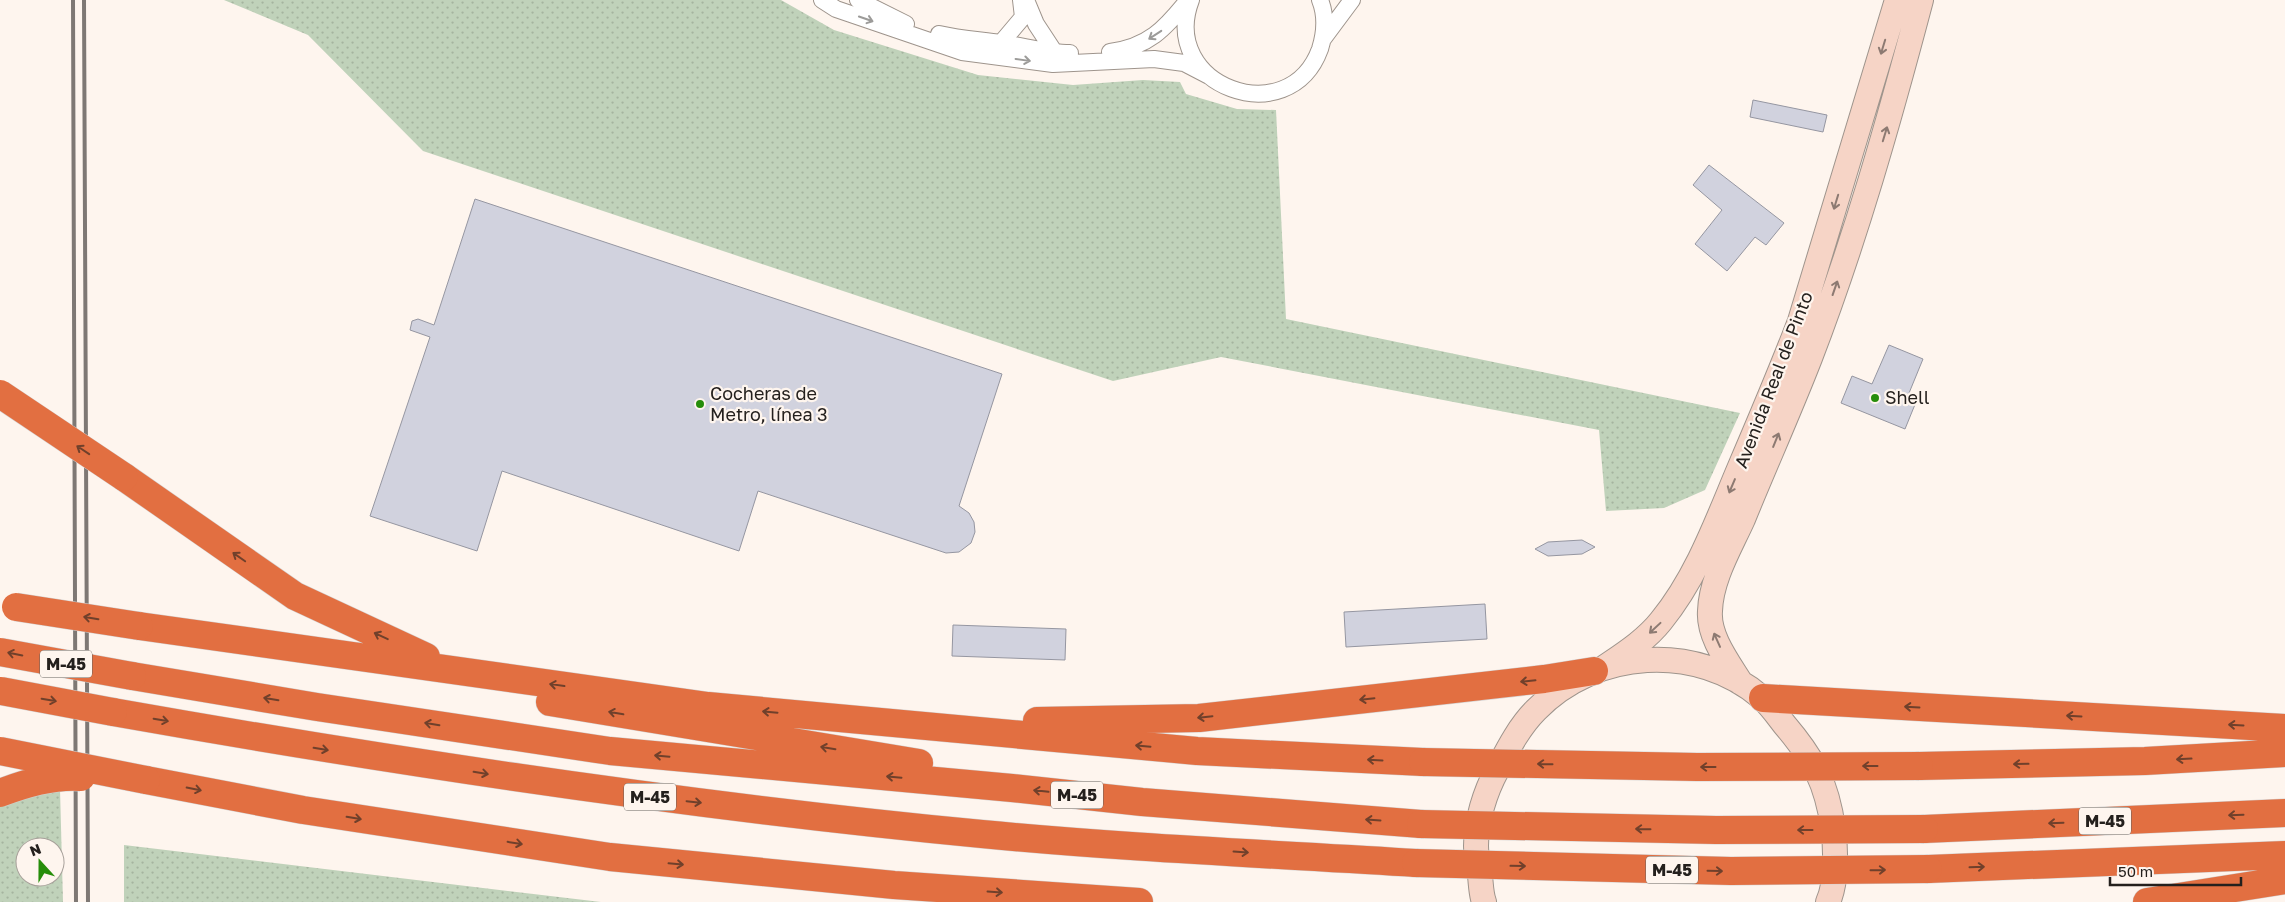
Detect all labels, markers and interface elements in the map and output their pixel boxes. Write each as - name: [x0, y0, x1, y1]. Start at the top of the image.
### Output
- one-way arrow: [858, 15, 873, 24]
- one-way arrow: [1148, 30, 1162, 41]
- one-way arrow: [1877, 38, 1887, 54]
- one-way arrow: [1014, 55, 1030, 65]
- one-way arrow: [1880, 126, 1890, 142]
- one-way arrow: [1830, 194, 1840, 210]
- one-way arrow: [1831, 281, 1840, 297]
- street label: Avenida Real de Pinto: [1729, 288, 1817, 471]
- place label: Cocheras de Metro, línea 3: [710, 382, 828, 425]
- place label: Shell: [1885, 386, 1930, 408]
- marker: Shell: [1869, 392, 1881, 404]
- marker: Cocheras de Metro, línea 3: [694, 398, 706, 410]
- one-way arrow: [1772, 433, 1781, 448]
- one-way arrow: [77, 444, 91, 454]
- one-way arrow: [1727, 478, 1736, 493]
- one-way arrow: [232, 552, 246, 562]
- one-way arrow: [83, 613, 99, 623]
- one-way arrow: [1648, 622, 1661, 634]
- one-way arrow: [373, 631, 388, 641]
- one-way arrow: [1712, 633, 1722, 648]
- one-way arrow: [8, 649, 24, 659]
- road number: M-45: [40, 651, 92, 678]
- one-way arrow: [1521, 676, 1537, 686]
- one-way arrow: [549, 679, 565, 689]
- one-way arrow: [263, 694, 279, 704]
- one-way arrow: [1359, 694, 1375, 704]
- one-way arrow: [41, 696, 57, 705]
- one-way arrow: [1904, 702, 1920, 711]
- one-way arrow: [763, 707, 779, 717]
- one-way arrow: [608, 708, 624, 718]
- one-way arrow: [2066, 711, 2082, 720]
- one-way arrow: [1198, 712, 1214, 722]
- one-way arrow: [152, 716, 168, 726]
- one-way arrow: [424, 719, 440, 729]
- one-way arrow: [2229, 720, 2245, 729]
- one-way arrow: [1135, 741, 1151, 751]
- one-way arrow: [821, 742, 837, 752]
- one-way arrow: [312, 744, 328, 754]
- one-way arrow: [654, 751, 670, 761]
- one-way arrow: [2176, 754, 2192, 763]
- one-way arrow: [1367, 755, 1383, 764]
- one-way arrow: [2014, 759, 2030, 768]
- one-way arrow: [1537, 760, 1553, 769]
- one-way arrow: [1862, 761, 1878, 771]
- one-way arrow: [1700, 762, 1716, 772]
- one-way arrow: [473, 768, 489, 778]
- one-way arrow: [886, 772, 902, 782]
- road number: M-45: [1051, 782, 1103, 808]
- road number: M-45: [624, 784, 676, 810]
- one-way arrow: [186, 785, 202, 795]
- one-way arrow: [1034, 786, 1050, 796]
- one-way arrow: [686, 797, 702, 807]
- road number: M-45: [2079, 808, 2131, 834]
- one-way arrow: [2229, 811, 2245, 820]
- one-way arrow: [346, 814, 362, 824]
- one-way arrow: [1365, 815, 1381, 825]
- one-way arrow: [2049, 818, 2065, 828]
- one-way arrow: [1635, 824, 1651, 833]
- one-way arrow: [1798, 825, 1814, 835]
- north arrow: [15, 837, 65, 887]
- one-way arrow: [506, 838, 522, 848]
- text: N: [27, 840, 43, 859]
- one-way arrow: [1233, 847, 1249, 857]
- scale bar: [2110, 854, 2241, 886]
- road number: M-45: [1646, 856, 1698, 884]
- one-way arrow: [668, 859, 684, 869]
- one-way arrow: [1509, 861, 1525, 871]
- one-way arrow: [1968, 862, 1984, 872]
- text: 50 m: [2118, 862, 2153, 880]
- one-way arrow: [1869, 865, 1885, 874]
- one-way arrow: [1706, 866, 1723, 876]
- one-way arrow: [986, 887, 1002, 896]

